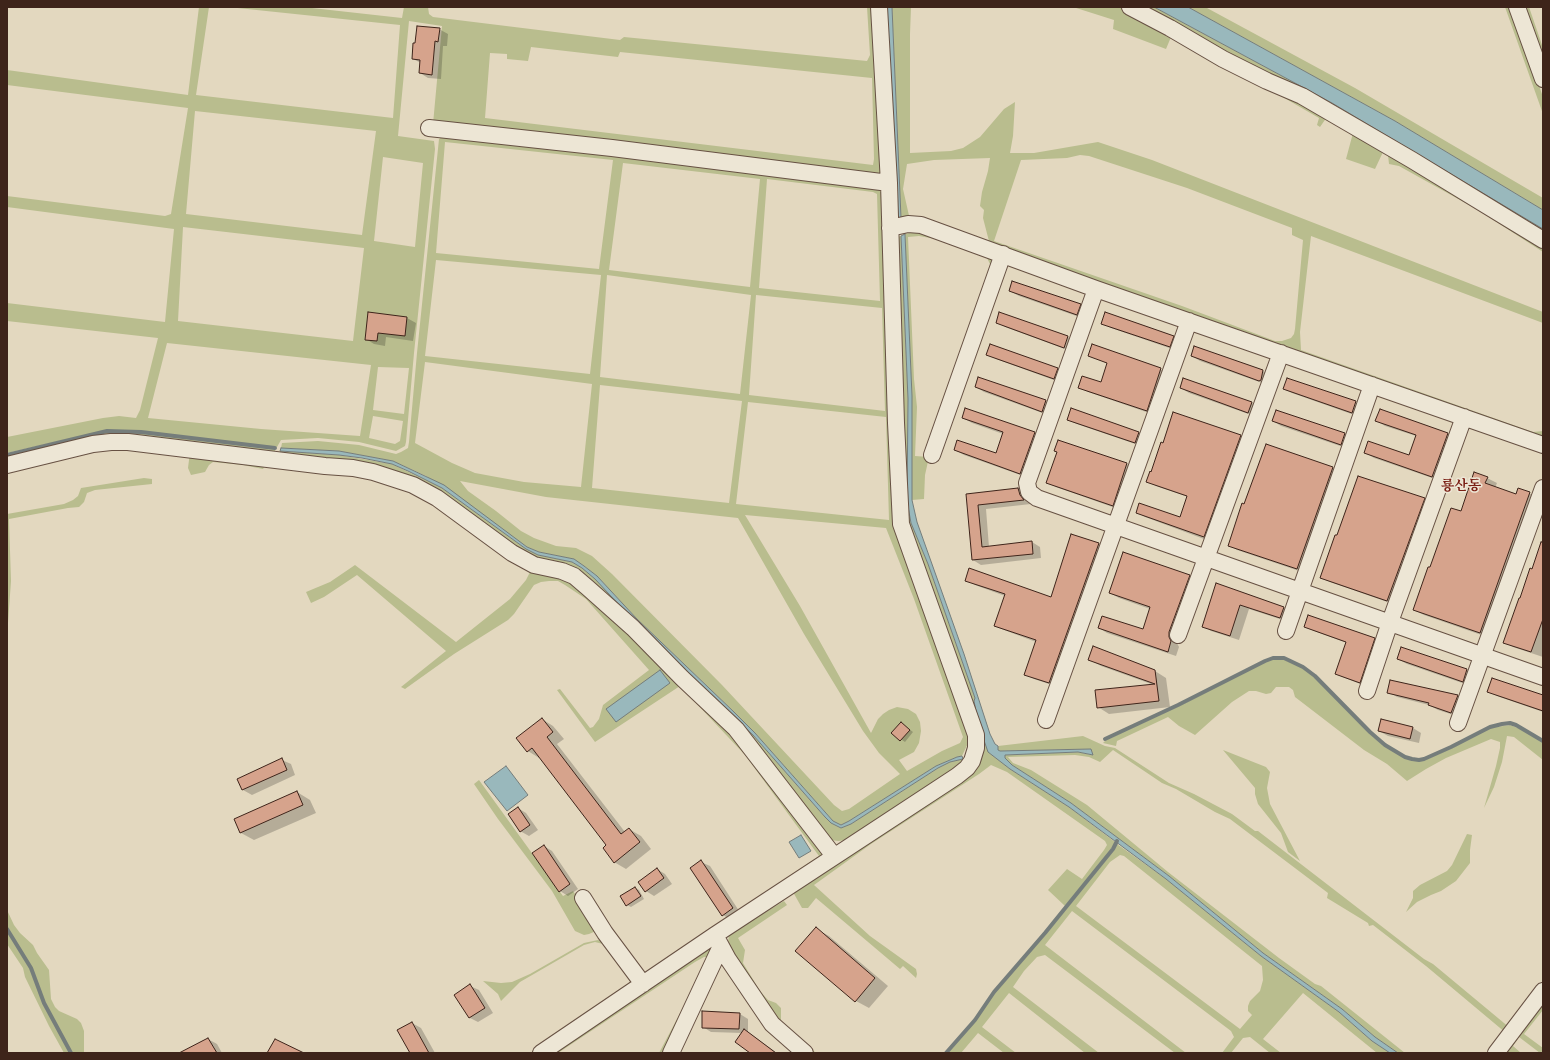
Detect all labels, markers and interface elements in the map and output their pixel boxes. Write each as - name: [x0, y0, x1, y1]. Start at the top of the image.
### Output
- district label: 룡산동: [1441, 478, 1481, 494]

